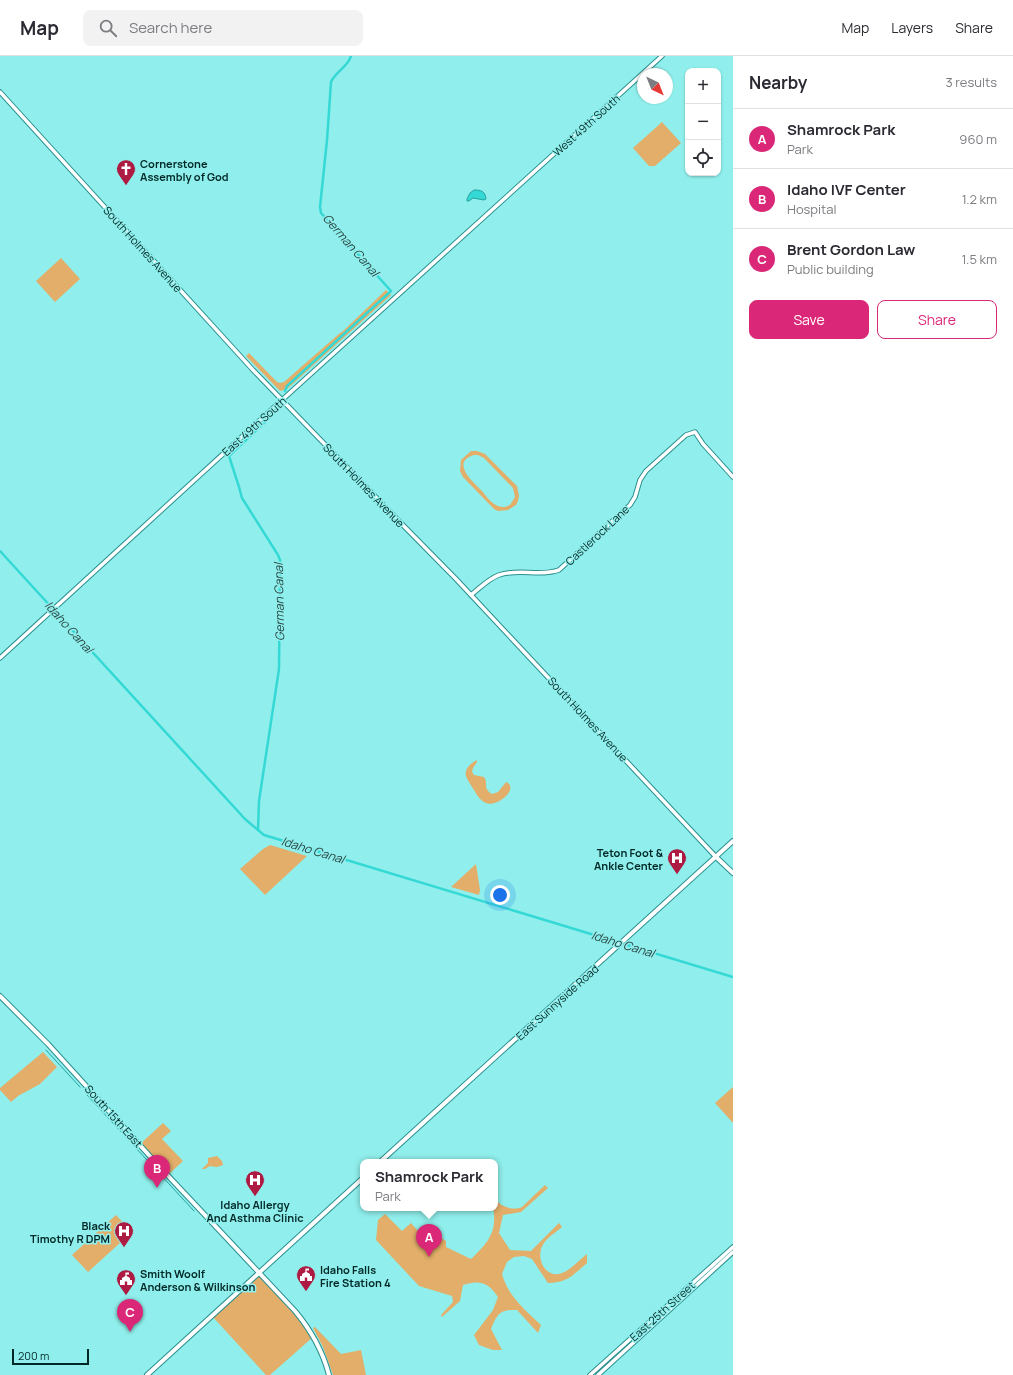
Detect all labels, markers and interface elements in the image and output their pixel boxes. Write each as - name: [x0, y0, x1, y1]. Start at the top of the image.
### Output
- search box: [83, 10, 363, 46]
- text: Map: [20, 15, 59, 41]
- icon: search: [97, 17, 119, 39]
- text: Search here: [129, 17, 212, 38]
- text: Map: [841, 18, 869, 37]
- text: Layers: [891, 18, 933, 37]
- text: Share: [955, 18, 993, 37]
- north arrow: [637, 68, 673, 104]
- map controls: [685, 68, 721, 176]
- button: +: [685, 68, 721, 104]
- text: Nearby: [749, 71, 807, 94]
- text: 3 results: [945, 73, 997, 91]
- street label: West 49th South: [549, 91, 623, 159]
- button: −: [685, 104, 721, 140]
- text: Shamrock Park: [787, 119, 895, 140]
- text: A: [758, 130, 766, 148]
- text: 960 m: [959, 130, 997, 148]
- button: locate: [685, 140, 721, 176]
- text: Park: [787, 140, 813, 158]
- place label: Cornerstone Assembly of God: [140, 156, 229, 184]
- church icon: Cornerstone Assembly of God: [115, 158, 137, 186]
- text: Idaho IVF Center: [787, 179, 906, 200]
- text: B: [758, 190, 766, 208]
- text: 1.2 km: [962, 190, 997, 208]
- text: Hospital: [787, 200, 837, 218]
- street label: South Holmes Avenue: [100, 203, 186, 296]
- water label: German Canal: [319, 210, 384, 282]
- text: Brent Gordon Law: [787, 239, 915, 260]
- text: C: [757, 250, 767, 268]
- text: 1.5 km: [962, 250, 997, 268]
- text: Public building: [787, 260, 874, 278]
- button: Save: [749, 300, 869, 339]
- button: Share: [877, 300, 997, 339]
- street label: East 49th South: [219, 393, 289, 459]
- street label: South Holmes Avenue: [320, 440, 408, 531]
- street label: Castlerock Lane: [562, 501, 632, 568]
- water label: German Canal: [270, 561, 288, 641]
- water label: Idaho Canal: [41, 597, 99, 658]
- street label: South Holmes Avenue: [545, 673, 632, 765]
- water label: Idaho Canal: [279, 832, 349, 868]
- place label: Teton Foot & Ankle Center: [594, 845, 664, 873]
- hospital icon: Teton Foot & Ankle Center: [666, 847, 688, 875]
- your location: [490, 885, 510, 905]
- water label: Idaho Canal: [589, 926, 659, 962]
- street label: East Sunnyside Road: [512, 961, 602, 1043]
- street label: South 15th East: [82, 1082, 146, 1150]
- pin: B: [144, 1155, 170, 1188]
- popup: [360, 1159, 498, 1211]
- text: Shamrock Park: [375, 1166, 483, 1187]
- hospital icon: Idaho Allergy And Asthma Clinic: [244, 1169, 266, 1197]
- text: Park: [375, 1187, 401, 1205]
- place label: Idaho Allergy And Asthma Clinic: [206, 1197, 304, 1225]
- place label: Black Timothy R DPM: [30, 1218, 111, 1246]
- hospital icon: Black Timothy R DPM: [113, 1220, 135, 1248]
- pin: A: [416, 1224, 442, 1257]
- place label: Idaho Falls Fire Station 4: [320, 1262, 391, 1290]
- public building icon: Idaho Falls Fire Station 4: [295, 1264, 317, 1292]
- place label: Smith Woolf Anderson & Wilkinson: [140, 1266, 255, 1294]
- public building icon: Smith Woolf Anderson & Wilkinson: [115, 1268, 137, 1296]
- street label: East 25th Street: [626, 1278, 698, 1344]
- pin: C: [117, 1299, 143, 1332]
- scale bar: [12, 1347, 89, 1366]
- text: 200 m: [18, 1348, 49, 1363]

